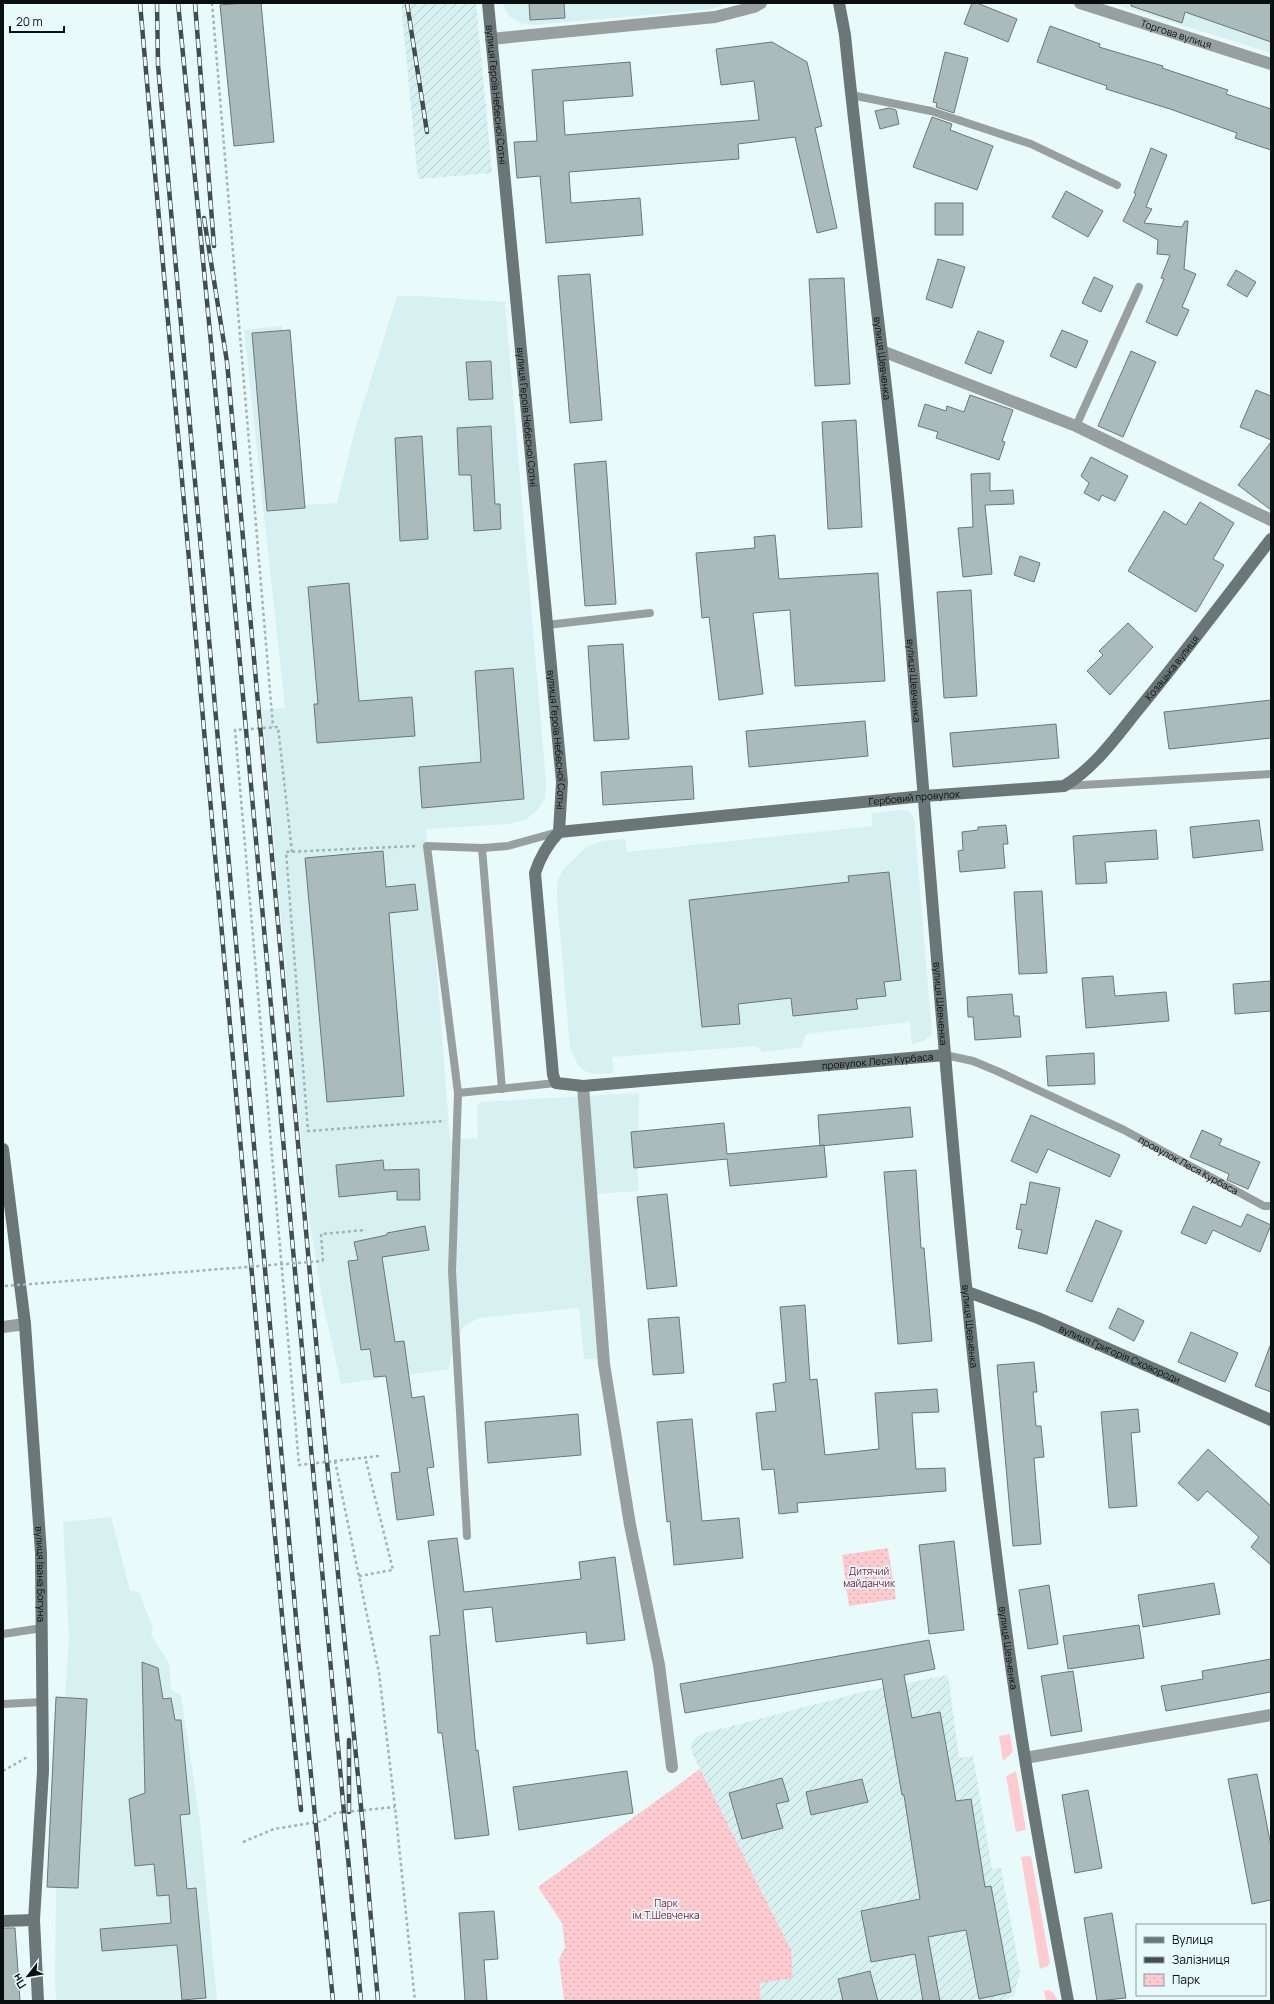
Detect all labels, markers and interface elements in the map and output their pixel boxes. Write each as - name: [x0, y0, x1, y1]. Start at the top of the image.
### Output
- scale bar: [10, 8, 64, 34]
- text: 20 m: [16, 13, 43, 30]
- street label: Торгова вулиця: [1139, 16, 1214, 52]
- street label: вулиця Героїв Небесної Сотні: [483, 24, 510, 165]
- street label: вулиця Шевченка: [871, 316, 895, 401]
- street label: вулиця Героїв Небесної Сотні: [514, 347, 541, 488]
- street label: Козацька вулиця: [1142, 632, 1202, 703]
- street label: вулиця Шевченка: [904, 638, 925, 723]
- street label: вулиця Героїв Небесної Сотні: [544, 669, 569, 810]
- street label: Гербовий провулок: [868, 786, 961, 808]
- street label: вулиця Шевченка: [930, 961, 951, 1046]
- street label: провулок Леся Курбаса: [821, 1049, 934, 1073]
- street label: провулок Леся Курбаса: [1136, 1132, 1241, 1198]
- street label: вулиця Шевченка: [959, 1284, 981, 1369]
- street label: вулиця Григорія Сковороди: [1057, 1321, 1183, 1387]
- street label: вулиця Івана Богуна: [32, 1526, 49, 1622]
- park label: Дитячий майданчик: [843, 1564, 896, 1590]
- street label: вулиця Шевченка: [996, 1606, 1021, 1690]
- park label: Парк ім.Т.Шевченка: [632, 1896, 700, 1922]
- legend: [1136, 1924, 1266, 1996]
- text: Вулиця: [1172, 1931, 1213, 1948]
- text: Залізниця: [1172, 1951, 1230, 1968]
- north arrow: [8, 1956, 48, 1996]
- text: Пн: [9, 1971, 29, 1992]
- text: Парк: [1172, 1971, 1201, 1988]

